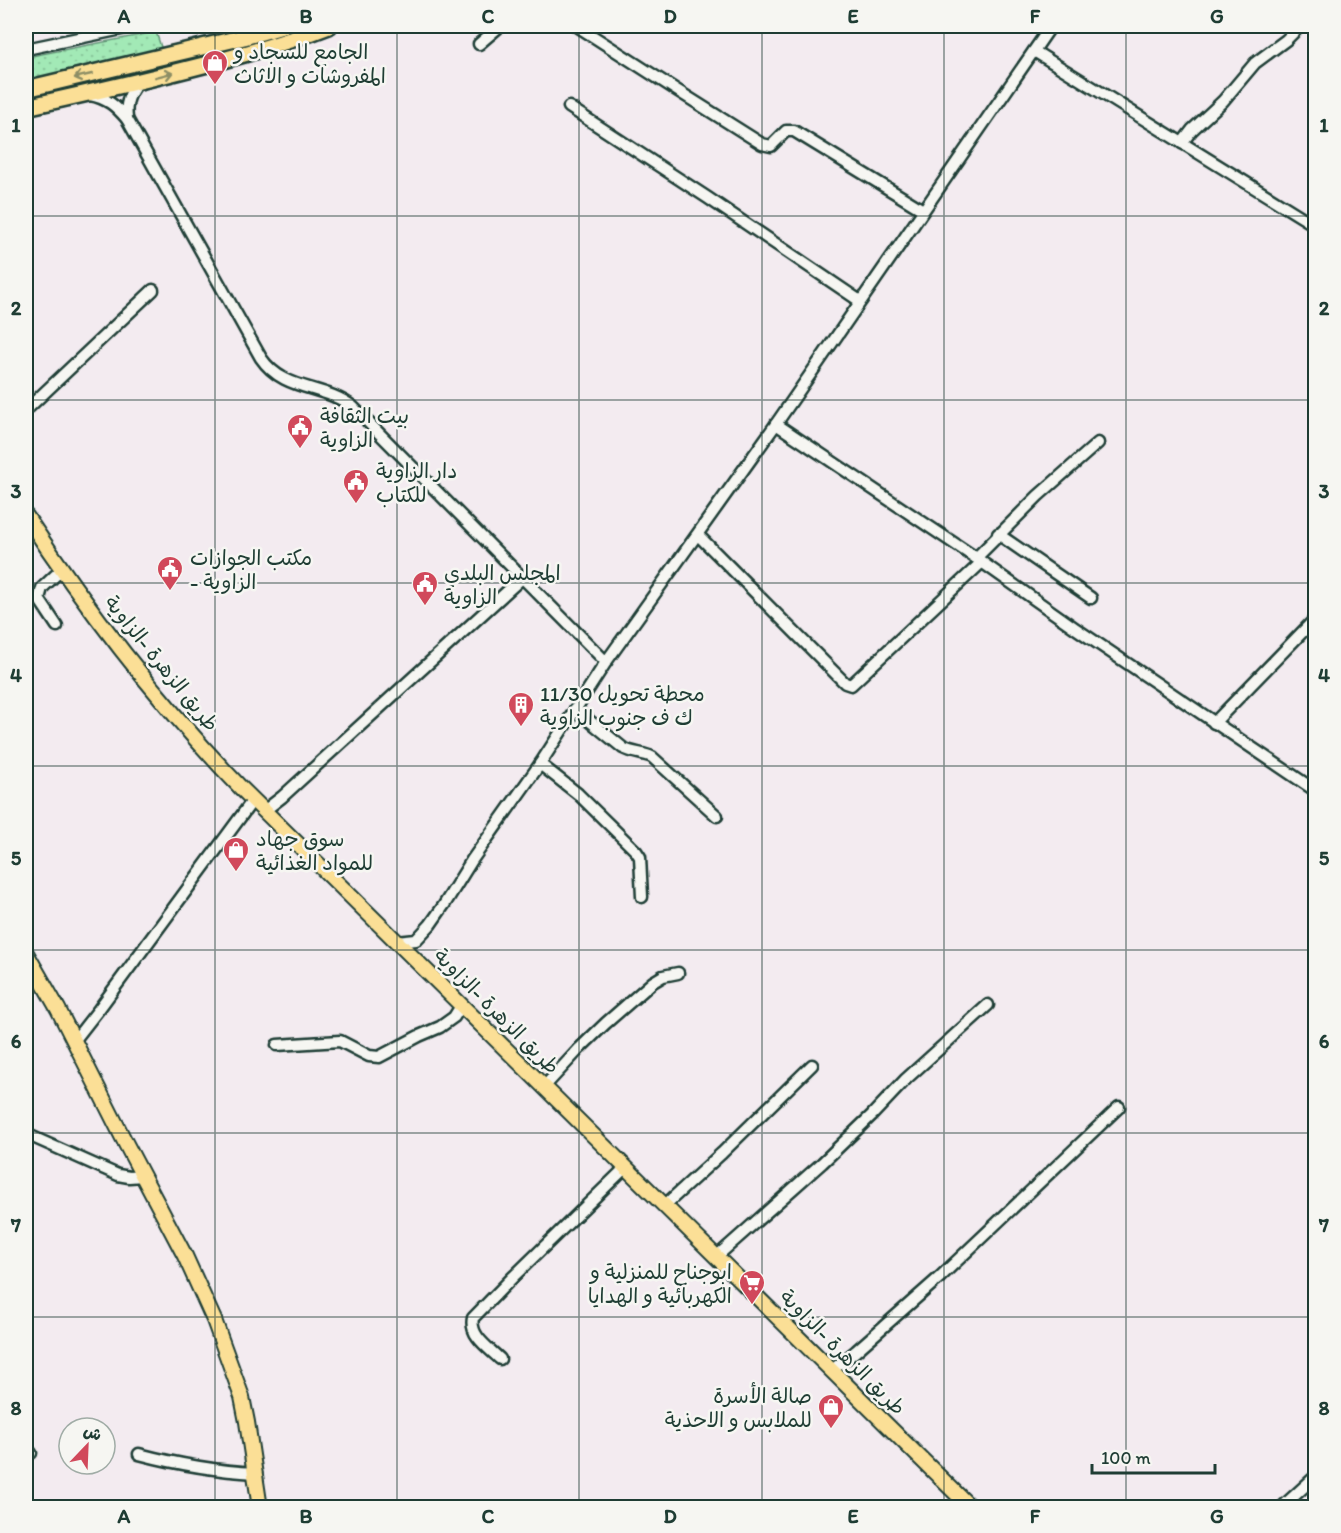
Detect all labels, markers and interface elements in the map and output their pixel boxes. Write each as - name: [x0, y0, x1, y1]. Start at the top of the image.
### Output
- text: A: [117, 4, 131, 28]
- text: B: [300, 4, 313, 28]
- text: C: [482, 4, 495, 28]
- text: D: [663, 4, 677, 28]
- text: E: [847, 4, 859, 28]
- text: F: [1030, 4, 1041, 28]
- text: G: [1210, 4, 1224, 28]
- place label: الجامع للسجاد و المفروشات و الاثاث: [232, 39, 386, 88]
- shop icon: الجامع للسجاد و المفروشات و الاثاث: [200, 48, 230, 86]
- one-way arrow: [154, 68, 173, 80]
- one-way arrow: [74, 70, 93, 82]
- text: 1: [11, 113, 21, 137]
- text: 1: [1319, 113, 1329, 137]
- text: 2: [11, 296, 22, 320]
- text: 2: [1319, 296, 1330, 320]
- place label: بيت الثقافة الزاوية: [320, 403, 409, 452]
- public building icon: بيت الثقافة الزاوية: [285, 412, 315, 450]
- place label: دار الزاوية للكتاب: [376, 458, 457, 508]
- public building icon: دار الزاوية للكتاب: [341, 467, 371, 505]
- text: 3: [11, 479, 22, 503]
- text: 3: [1319, 479, 1330, 503]
- place label: مكتب الجوازات - الزاوية: [190, 545, 312, 594]
- public building icon: مكتب الجوازات - الزاوية: [155, 554, 185, 592]
- place label: المجلس البلدي الزاوية: [444, 560, 561, 609]
- public building icon: المجلس البلدي الزاوية: [410, 569, 440, 607]
- street label: طريق الزهرة -الزاوية: [100, 590, 224, 736]
- text: 4: [10, 663, 22, 687]
- text: 4: [1318, 663, 1330, 687]
- place label: محطة تحويل 11/30 ك ف جنوب الزاوية: [540, 681, 705, 732]
- building icon: محطة تحويل 11/30 ك ف جنوب الزاوية: [506, 690, 536, 728]
- place label: سوق جهاد للمواد الغذائية: [256, 826, 373, 876]
- shop icon: سوق جهاد للمواد الغذائية: [221, 835, 251, 873]
- text: 5: [11, 846, 22, 870]
- text: 5: [1319, 846, 1330, 870]
- street label: طريق الزهرة -الزاوية: [429, 943, 565, 1079]
- text: 6: [11, 1029, 22, 1053]
- text: 6: [1319, 1029, 1330, 1053]
- text: 7: [10, 1213, 21, 1237]
- text: 7: [1318, 1213, 1329, 1237]
- place label: ابوجناح للمنزلية و الكهربائية و الهدايا: [588, 1259, 732, 1309]
- supermarket icon: ابوجناح للمنزلية و الكهربائية و الهدايا: [737, 1268, 767, 1306]
- street label: طريق الزهرة -الزاوية: [775, 1284, 911, 1420]
- place label: صالة الأسرة للملابس و الاحذية: [665, 1382, 812, 1433]
- shop icon: صالة الأسرة للملابس و الاحذية: [816, 1392, 846, 1430]
- text: 8: [11, 1396, 22, 1420]
- text: 8: [1319, 1396, 1330, 1420]
- north arrow: [57, 1416, 117, 1476]
- text: ش: [81, 1420, 104, 1445]
- scale bar: [1092, 1437, 1215, 1475]
- text: 100 m: [1101, 1447, 1151, 1469]
- text: A: [117, 1504, 131, 1528]
- text: B: [300, 1504, 313, 1528]
- text: C: [482, 1504, 495, 1528]
- text: D: [663, 1504, 677, 1528]
- text: E: [847, 1504, 859, 1528]
- text: F: [1030, 1504, 1041, 1528]
- text: G: [1210, 1504, 1224, 1528]

